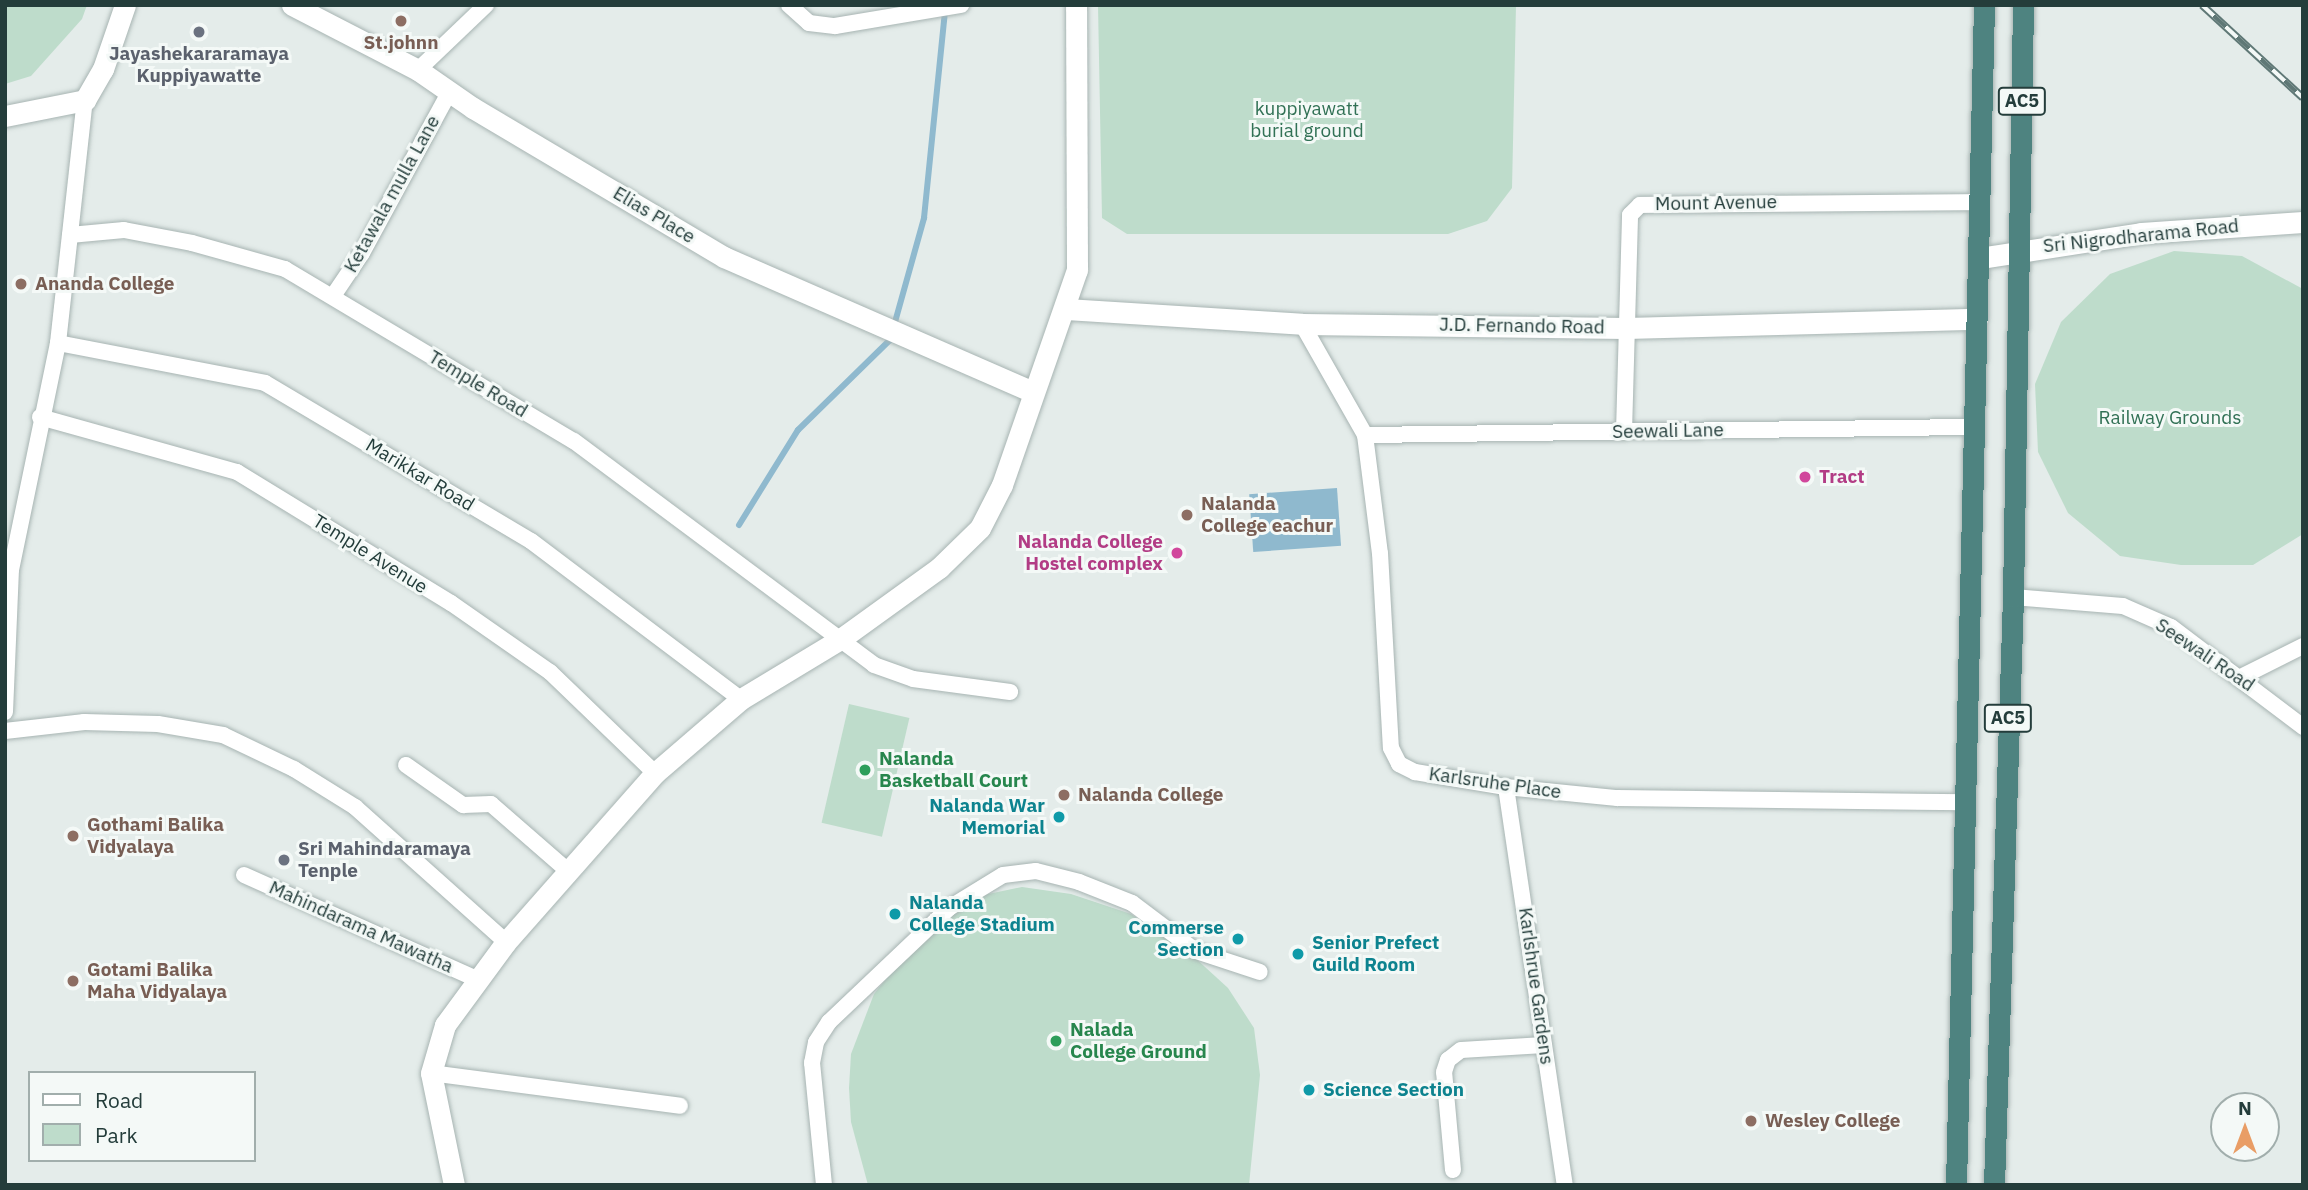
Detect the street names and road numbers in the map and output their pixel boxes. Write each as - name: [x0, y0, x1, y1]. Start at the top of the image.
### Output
- road number: AC5: [1997, 86, 2046, 116]
- street label: Ketawala mulla Lane: [339, 111, 445, 277]
- street label: Elias Place: [609, 182, 699, 248]
- street label: Mount Avenue: [1655, 191, 1777, 215]
- street label: Sri Nigrodharama Road: [2042, 214, 2240, 258]
- street label: J.D. Fernando Road: [1439, 313, 1605, 339]
- street label: Temple Road: [424, 346, 532, 422]
- street label: Seewali Lane: [1612, 419, 1724, 443]
- street label: Marikkar Road: [362, 434, 478, 516]
- street label: Temple Avenue: [308, 510, 432, 598]
- street label: Seewali Road: [2151, 614, 2259, 696]
- road number: AC5: [1983, 704, 2032, 732]
- street label: Karlsruhe Place: [1427, 762, 1563, 804]
- street label: Mahindarama Mawatha: [265, 876, 457, 978]
- street label: Karlshrue Gardens: [1514, 906, 1558, 1066]

